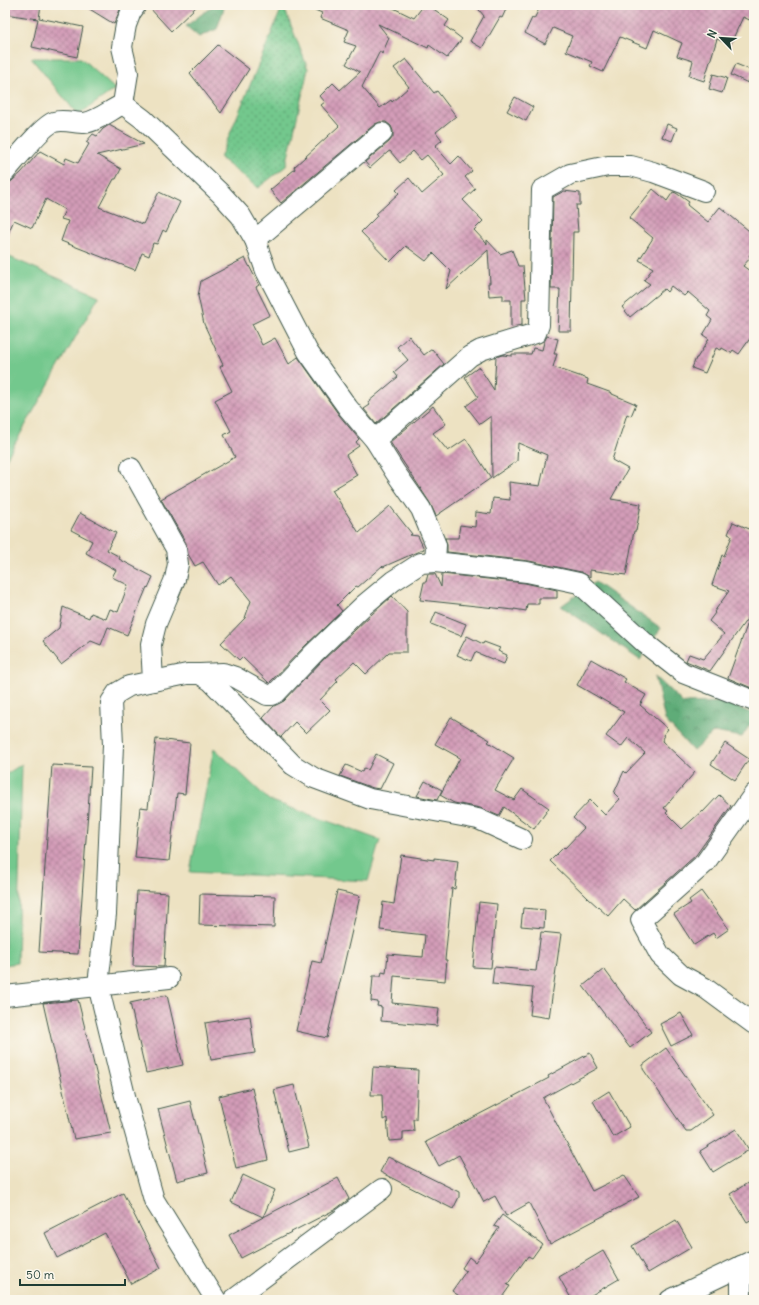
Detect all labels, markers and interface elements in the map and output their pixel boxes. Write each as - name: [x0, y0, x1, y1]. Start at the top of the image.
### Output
- north arrow: [701, 18, 741, 58]
- text: N: [704, 27, 720, 40]
- scale bar: [20, 1261, 125, 1287]
- text: 50 m: [26, 1267, 55, 1282]

